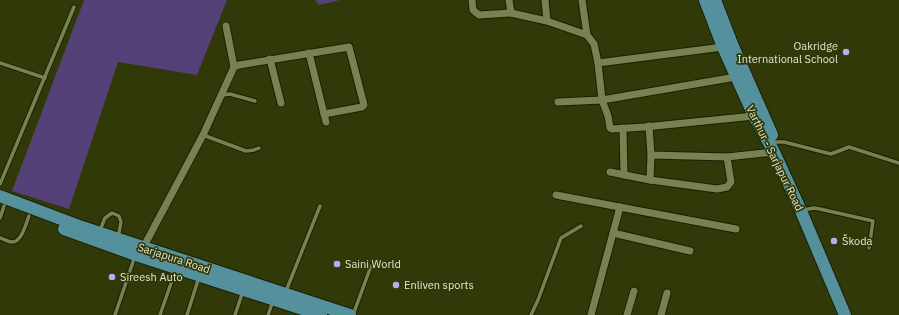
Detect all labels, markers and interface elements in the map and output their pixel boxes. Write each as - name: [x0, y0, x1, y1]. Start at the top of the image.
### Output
- place label: Oakridge International School: [737, 39, 838, 66]
- marker: Oakridge International School: [841, 47, 851, 57]
- street label: Varthur - Sarjapur Road: [743, 103, 807, 213]
- place label: Škoda: [842, 234, 873, 248]
- marker: Škoda: [829, 236, 839, 246]
- street label: Sarjapura Road: [136, 240, 212, 276]
- place label: Saini World: [345, 257, 401, 271]
- marker: Saini World: [332, 259, 342, 269]
- place label: Sireesh Auto: [120, 270, 183, 284]
- marker: Sireesh Auto: [107, 272, 117, 282]
- place label: Enliven sports: [404, 278, 474, 292]
- marker: Enliven sports: [391, 280, 401, 290]

